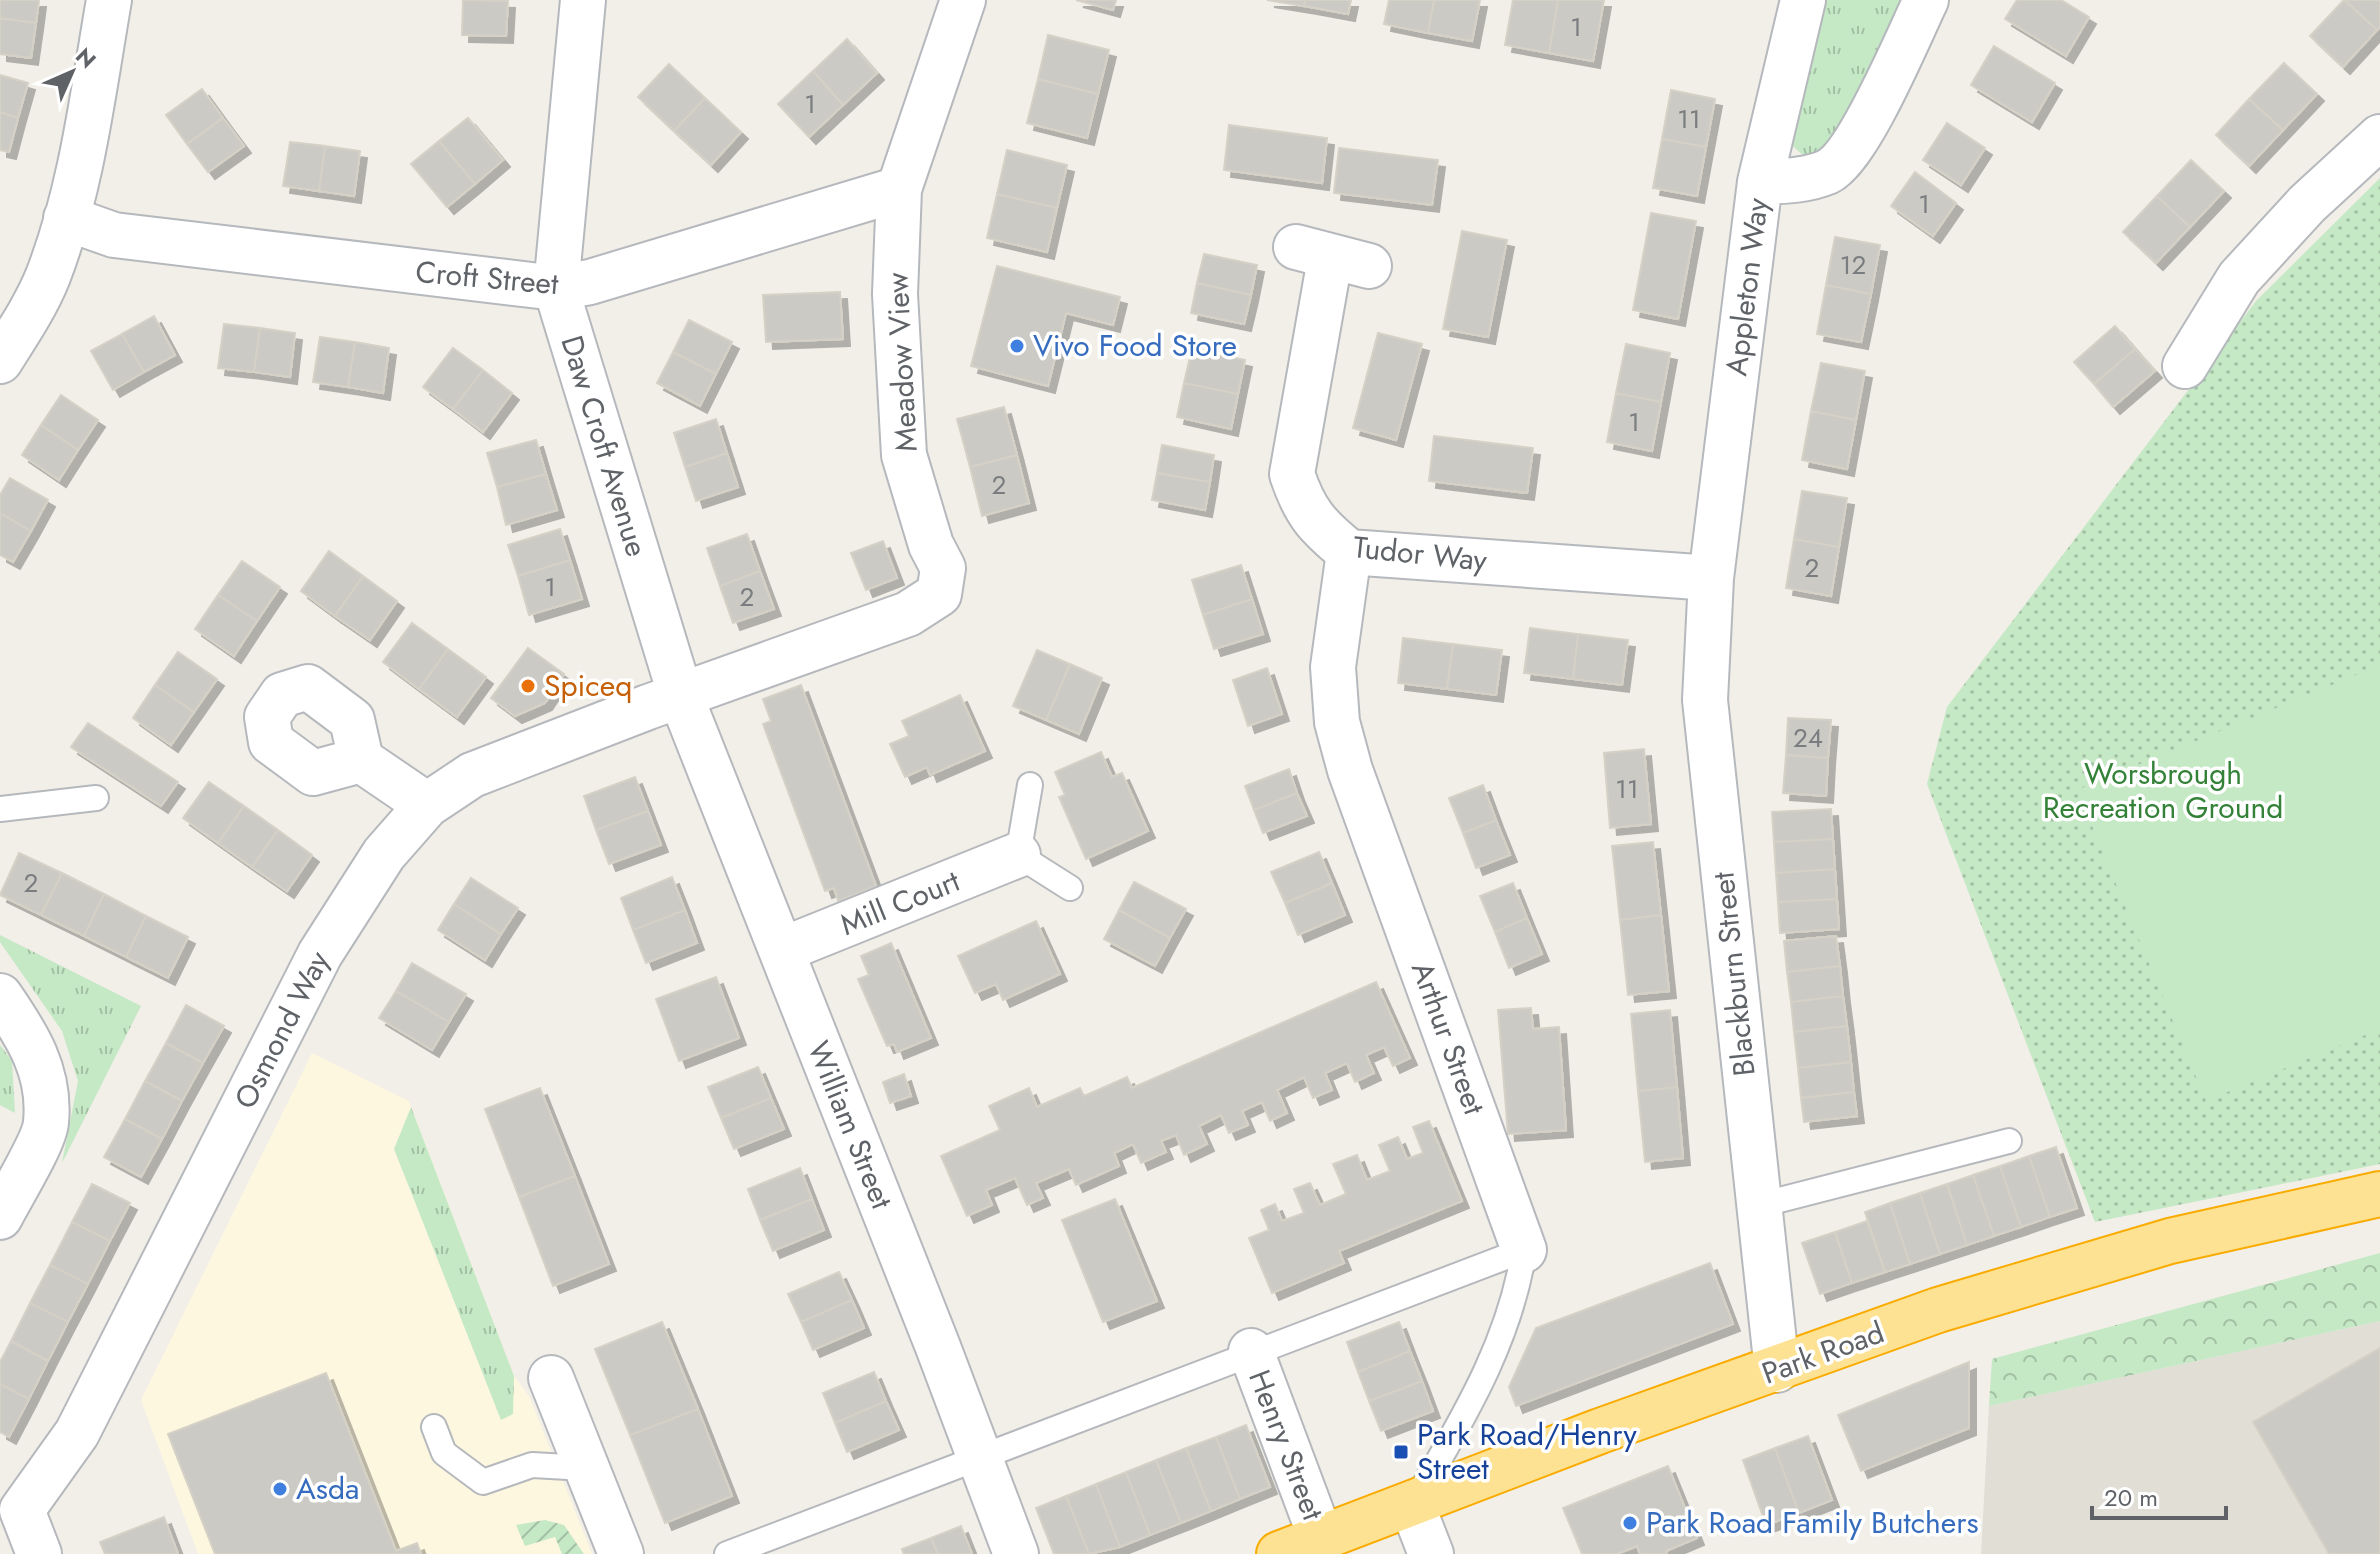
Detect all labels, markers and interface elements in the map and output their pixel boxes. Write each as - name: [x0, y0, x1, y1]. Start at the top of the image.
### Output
- house number: 1: [1570, 8, 1582, 46]
- north arrow: [32, 32, 112, 112]
- text: N: [69, 40, 104, 75]
- house number: 1: [804, 85, 816, 123]
- house number: 11: [1677, 100, 1701, 138]
- house number: 1: [1918, 185, 1930, 223]
- street label: Appleton Way: [1714, 195, 1779, 378]
- house number: 12: [1840, 246, 1866, 284]
- street label: Croft Street: [414, 250, 561, 305]
- street label: Meadow View: [875, 271, 928, 453]
- place label: Vivo Food Store: [1033, 324, 1237, 367]
- street label: Daw Croft Avenue: [550, 330, 659, 562]
- marker: Vivo Food Store: [1008, 337, 1026, 355]
- house number: 1: [1628, 403, 1640, 441]
- house number: 2: [992, 466, 1006, 504]
- street label: Tudor Way: [1351, 525, 1490, 582]
- house number: 2: [1805, 549, 1819, 587]
- house number: 1: [544, 568, 556, 606]
- house number: 2: [740, 578, 754, 616]
- place label: Spiceq: [544, 664, 632, 707]
- marker: Spiceq: [519, 677, 537, 695]
- house number: 24: [1793, 719, 1823, 757]
- park label: Worsbrough Recreation Ground: [2043, 752, 2283, 829]
- house number: 11: [1615, 770, 1639, 808]
- street label: Mill Court: [834, 859, 967, 946]
- house number: 2: [24, 864, 38, 902]
- street label: Blackburn Street: [1701, 869, 1766, 1078]
- street label: Osmond Way: [223, 943, 340, 1116]
- street label: Arthur Street: [1401, 955, 1496, 1121]
- street label: William Street: [797, 1034, 904, 1216]
- street label: Park Road: [1756, 1311, 1890, 1394]
- street label: Henry Street: [1238, 1364, 1335, 1527]
- place label: Park Road/Henry Street: [1417, 1413, 1637, 1490]
- marker: Park Road/Henry Street: [1392, 1443, 1410, 1461]
- place label: Asda: [296, 1467, 359, 1510]
- scale bar: [2092, 1470, 2226, 1520]
- marker: Asda: [271, 1480, 289, 1498]
- text: 20 m: [2104, 1480, 2158, 1515]
- place label: Park Road Family Butchers: [1646, 1501, 1979, 1544]
- marker: Park Road Family Butchers: [1621, 1514, 1639, 1532]

